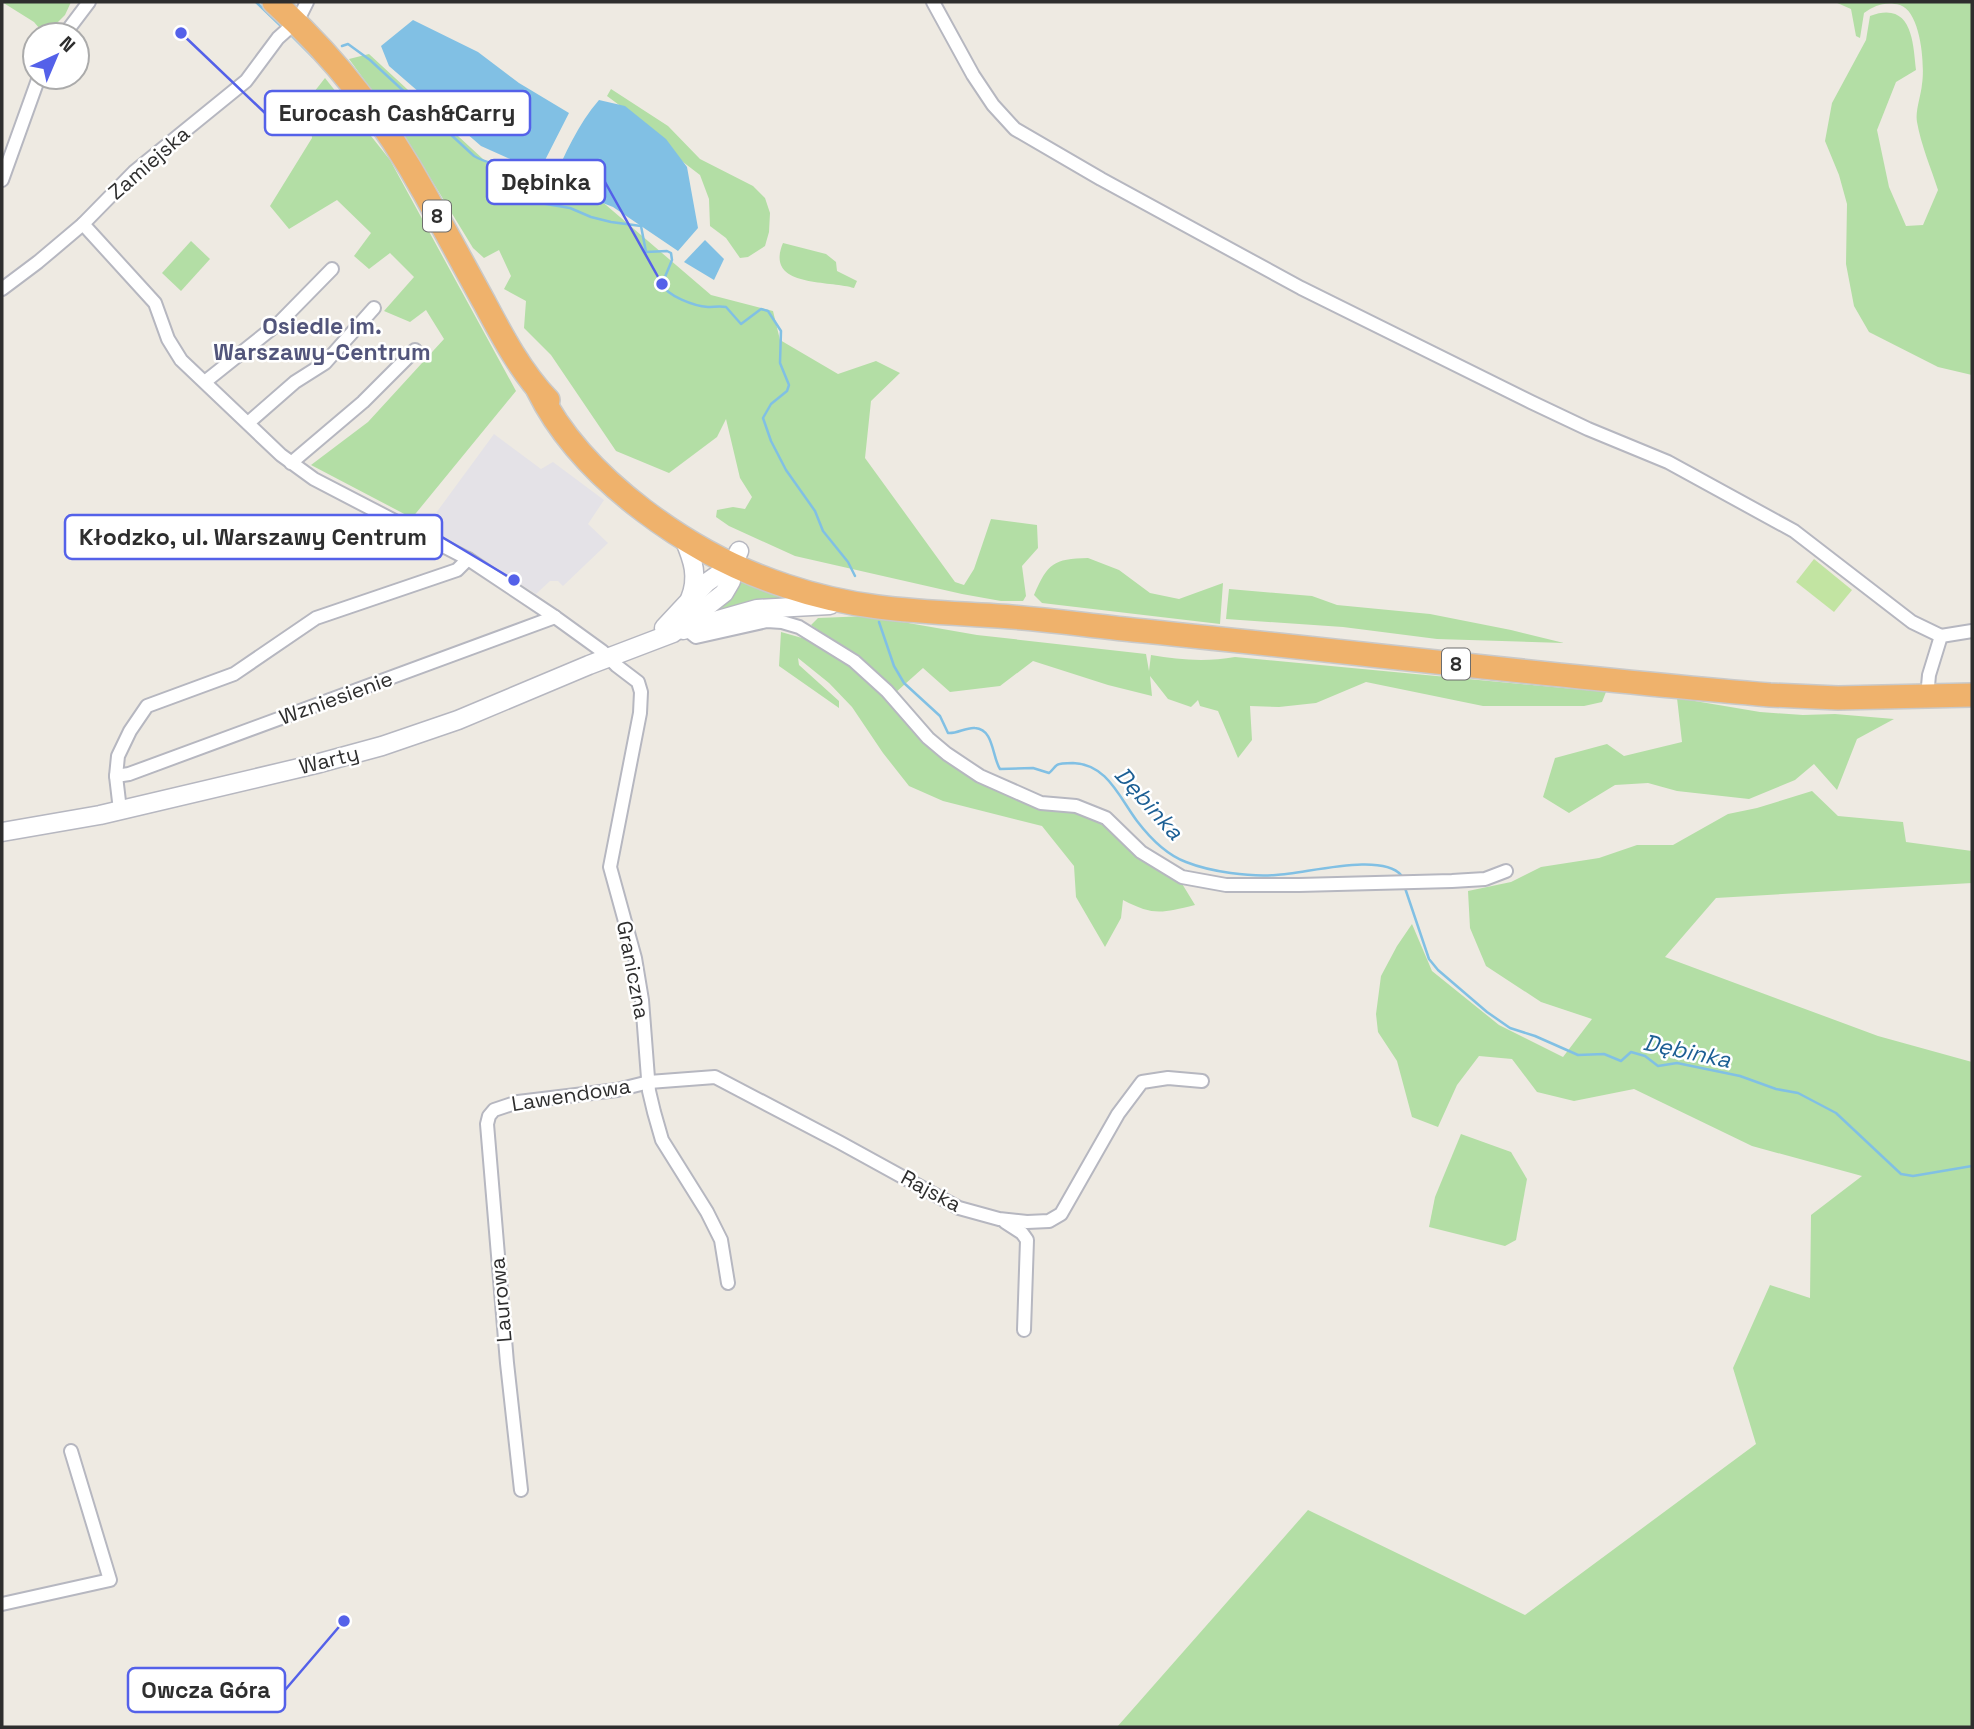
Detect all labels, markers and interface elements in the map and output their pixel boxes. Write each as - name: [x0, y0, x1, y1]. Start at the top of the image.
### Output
- north arrow: [21, 21, 91, 91]
- text: N: [54, 31, 81, 58]
- callout: Eurocash Cash&Carry: [265, 91, 530, 135]
- text: Eurocash Cash&Carry: [279, 98, 515, 128]
- street label: Zamiejska: [102, 120, 195, 205]
- callout: Dębinka: [487, 160, 605, 204]
- text: Dębinka: [501, 167, 591, 197]
- road number: 8: [423, 200, 451, 232]
- district label: Osiedle im. Warszawy-Centrum: [213, 311, 431, 367]
- callout: Kłodzko, ul. Warszawy Centrum: [65, 515, 442, 559]
- text: Kłodzko, ul. Warszawy Centrum: [79, 522, 427, 552]
- road number: 8: [1442, 649, 1470, 680]
- street label: Wzniesienie: [275, 665, 396, 731]
- street label: Warty: [296, 739, 362, 780]
- water label: Dębinka: [1108, 760, 1190, 847]
- street label: Graniczna: [611, 918, 656, 1021]
- water label: Dębinka: [1640, 1027, 1734, 1075]
- street label: Lawendowa: [509, 1072, 632, 1117]
- street label: Rajska: [896, 1163, 966, 1218]
- street label: Laurowa: [483, 1256, 518, 1344]
- callout: Owcza Góra: [128, 1668, 285, 1712]
- text: Owcza Góra: [141, 1675, 271, 1705]

